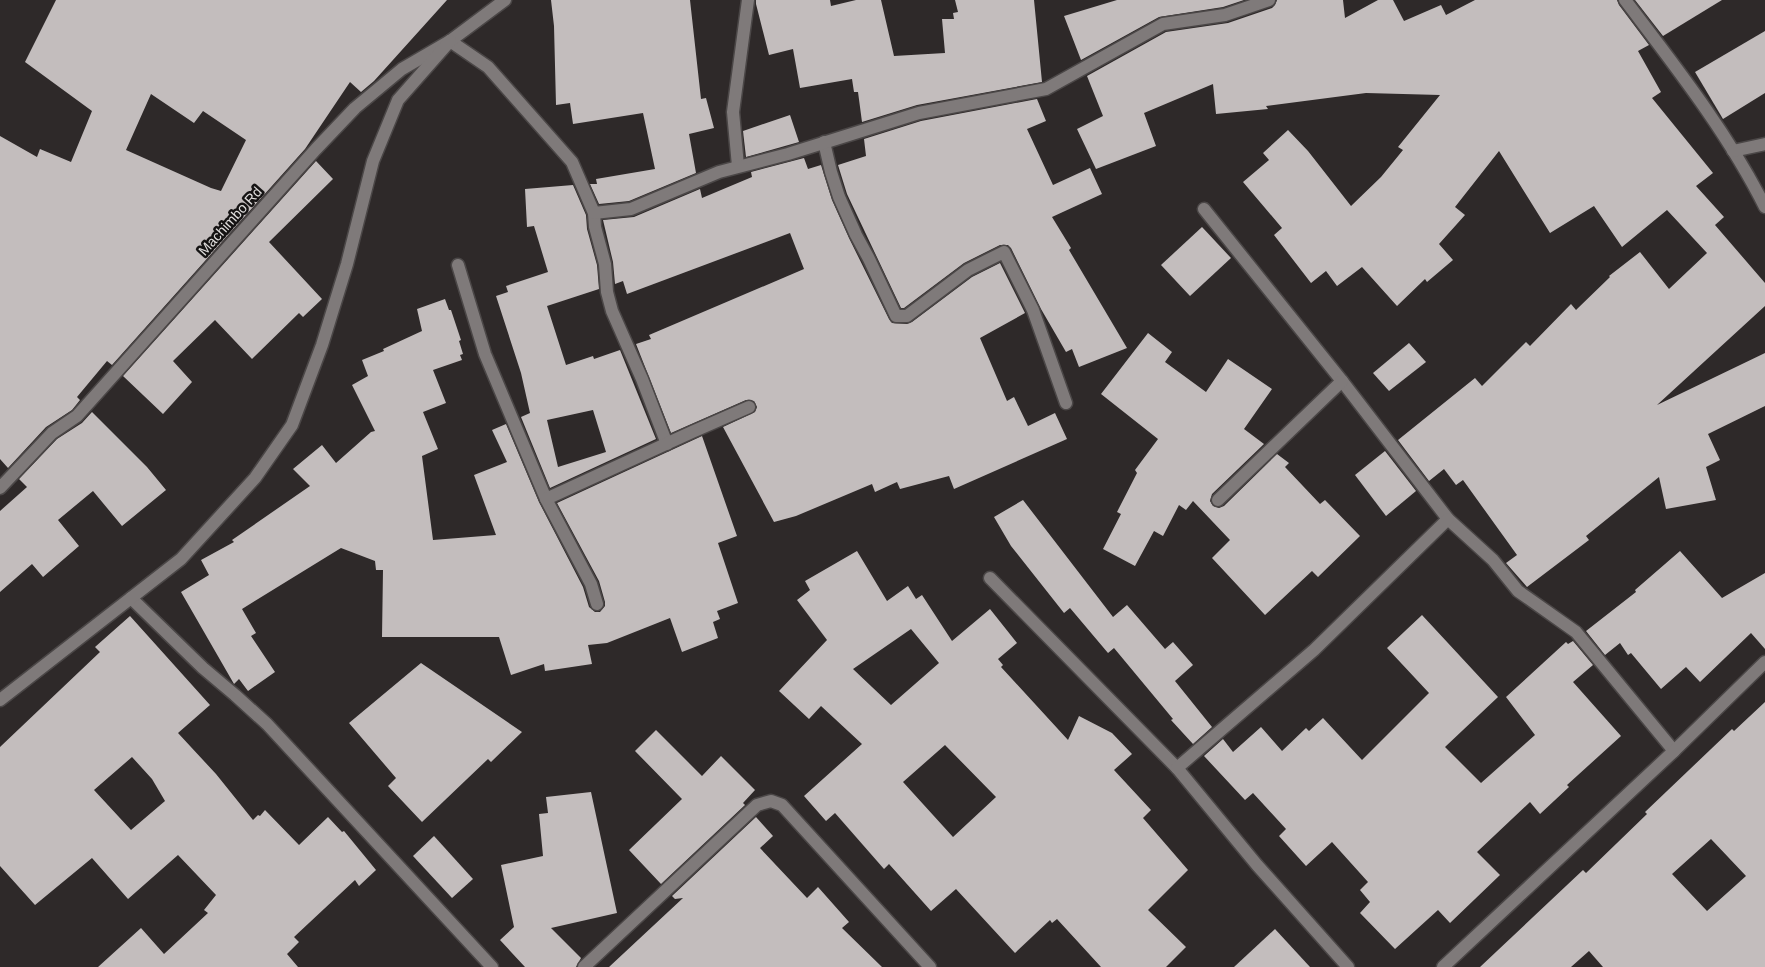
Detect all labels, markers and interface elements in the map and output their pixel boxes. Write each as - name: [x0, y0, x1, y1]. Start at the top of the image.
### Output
- street label: Machimbo Rd: [195, 184, 265, 258]

